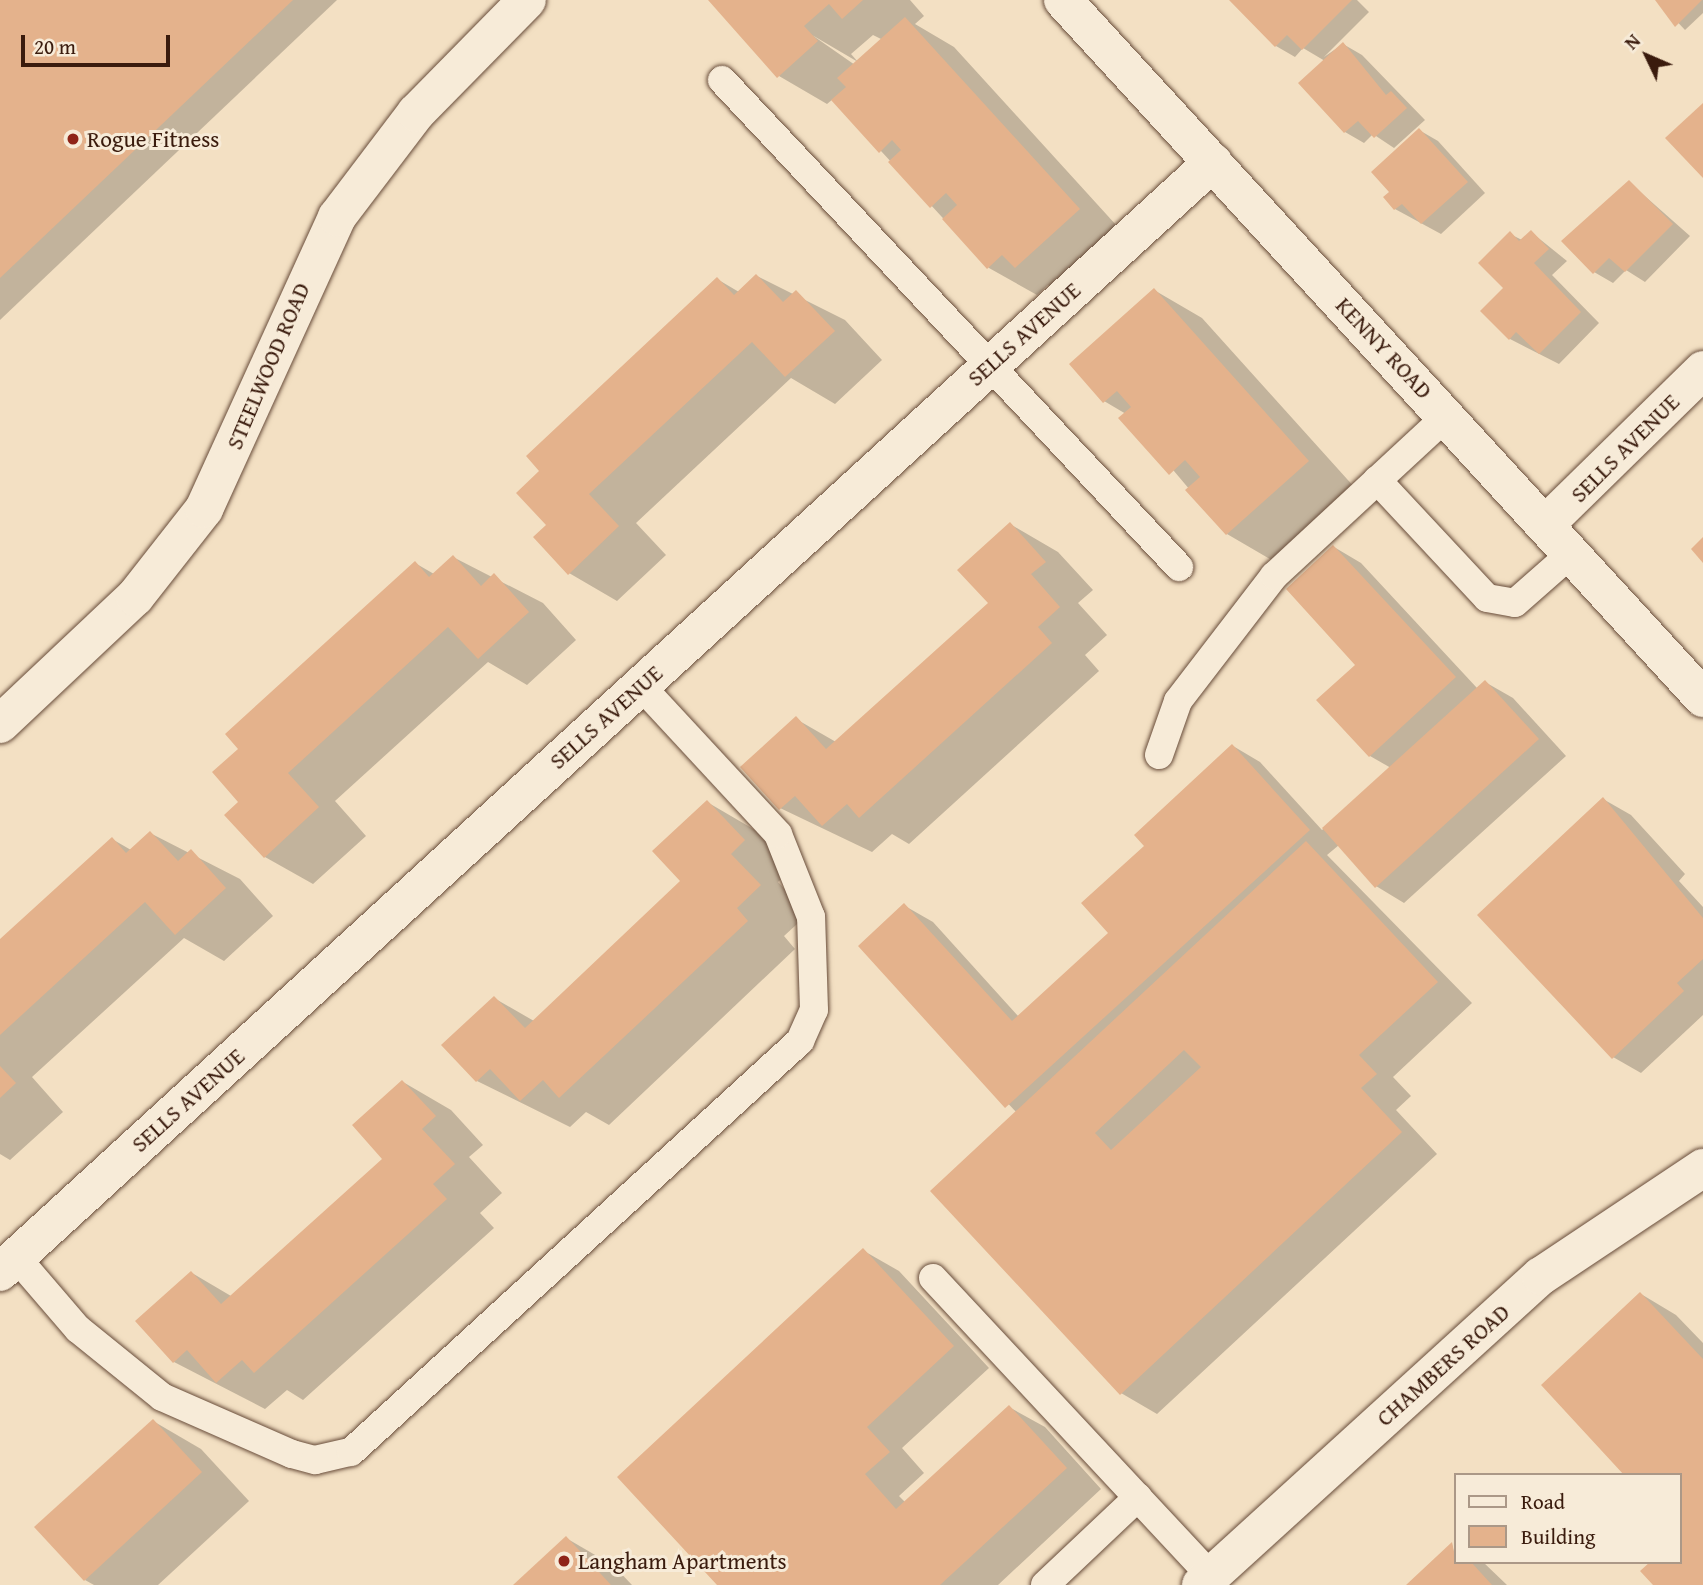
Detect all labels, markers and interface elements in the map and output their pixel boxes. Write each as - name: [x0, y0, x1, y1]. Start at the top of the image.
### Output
- scale bar: [24, 21, 173, 65]
- north arrow: [1612, 21, 1682, 91]
- text: N: [1617, 27, 1646, 56]
- text: 20 m: [34, 31, 76, 62]
- place label: Rogue Fitness: [87, 125, 219, 153]
- marker: Rogue Fitness: [65, 131, 81, 147]
- street label: SELLS AVENUE: [962, 276, 1086, 392]
- street label: STEELWOOD ROAD: [220, 278, 316, 454]
- street label: KENNY ROAD: [1330, 292, 1438, 404]
- street label: SELLS AVENUE: [1565, 388, 1685, 508]
- street label: SELLS AVENUE: [544, 659, 668, 775]
- street label: SELLS AVENUE: [126, 1042, 250, 1158]
- street label: CHAMBERS ROAD: [1371, 1298, 1515, 1432]
- legend: [1454, 1473, 1682, 1564]
- text: Road: [1521, 1486, 1565, 1517]
- text: Building: [1521, 1521, 1595, 1552]
- place label: Langham Apartments: [578, 1547, 787, 1575]
- marker: Langham Apartments: [556, 1553, 572, 1569]

